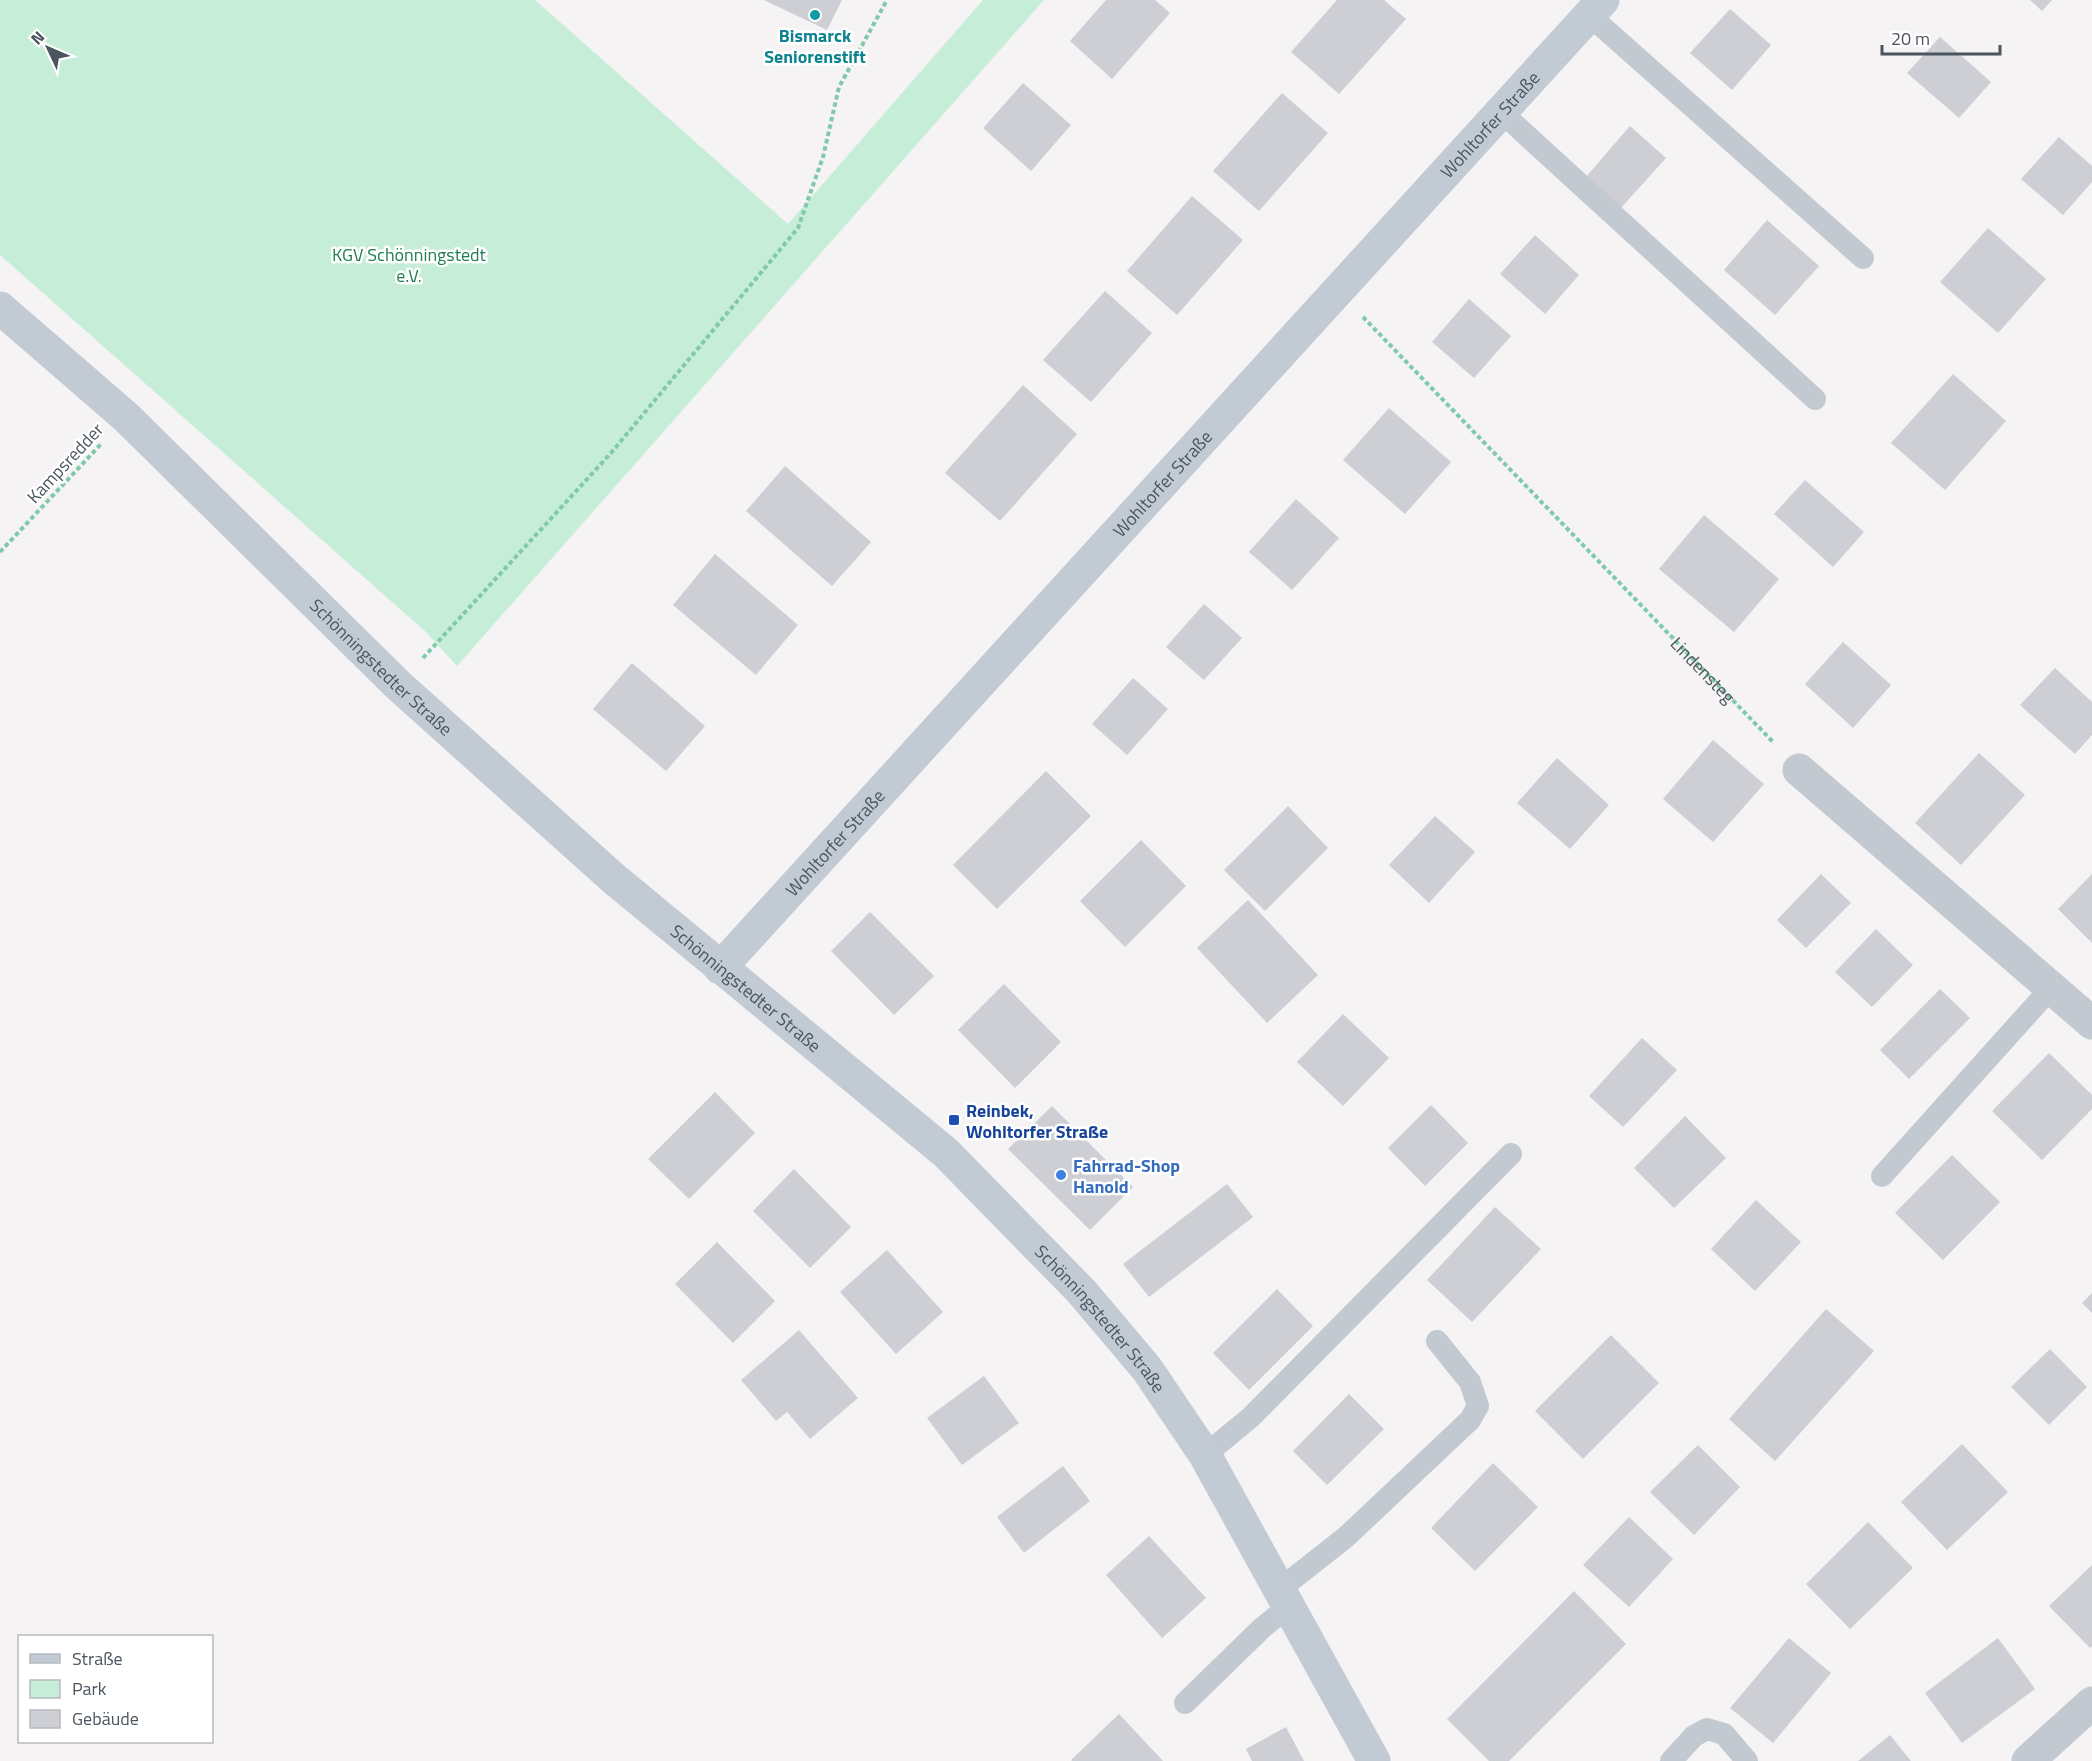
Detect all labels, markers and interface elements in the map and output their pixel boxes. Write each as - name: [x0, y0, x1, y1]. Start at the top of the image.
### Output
- marker: Bismarck Seniorenstift: [808, 8, 822, 22]
- north arrow: [18, 18, 78, 78]
- scale bar: [1882, 18, 2000, 56]
- place label: Bismarck Seniorenstift: [764, 22, 866, 70]
- text: N: [25, 25, 50, 50]
- text: 20 m: [1891, 25, 1930, 52]
- street label: Wohltorfer Straße: [1434, 65, 1546, 184]
- park label: KGV Schönningstedt e.V.: [332, 241, 487, 289]
- street label: Kampsredder: [20, 417, 110, 509]
- street label: Wohltorfer Straße: [1106, 424, 1218, 543]
- street label: Schönningstedter Straße: [304, 592, 459, 742]
- street label: Lindensteg: [1664, 630, 1742, 709]
- street label: Wohltorfer Straße: [779, 783, 891, 902]
- street label: Schönningstedter Straße: [665, 917, 827, 1058]
- place label: Reinbek, Wohltorfer Straße: [966, 1097, 1108, 1145]
- marker: Reinbek, Wohltorfer Straße: [947, 1113, 961, 1127]
- place label: Fahrrad-Shop Hanold: [1073, 1152, 1180, 1200]
- marker: Fahrrad-Shop Hanold: [1054, 1168, 1068, 1182]
- street label: Schönningstedter Straße: [1029, 1238, 1173, 1398]
- legend: [18, 1635, 213, 1743]
- text: Straße: [72, 1645, 123, 1672]
- text: Park: [72, 1675, 107, 1702]
- text: Gebäude: [72, 1705, 139, 1732]

